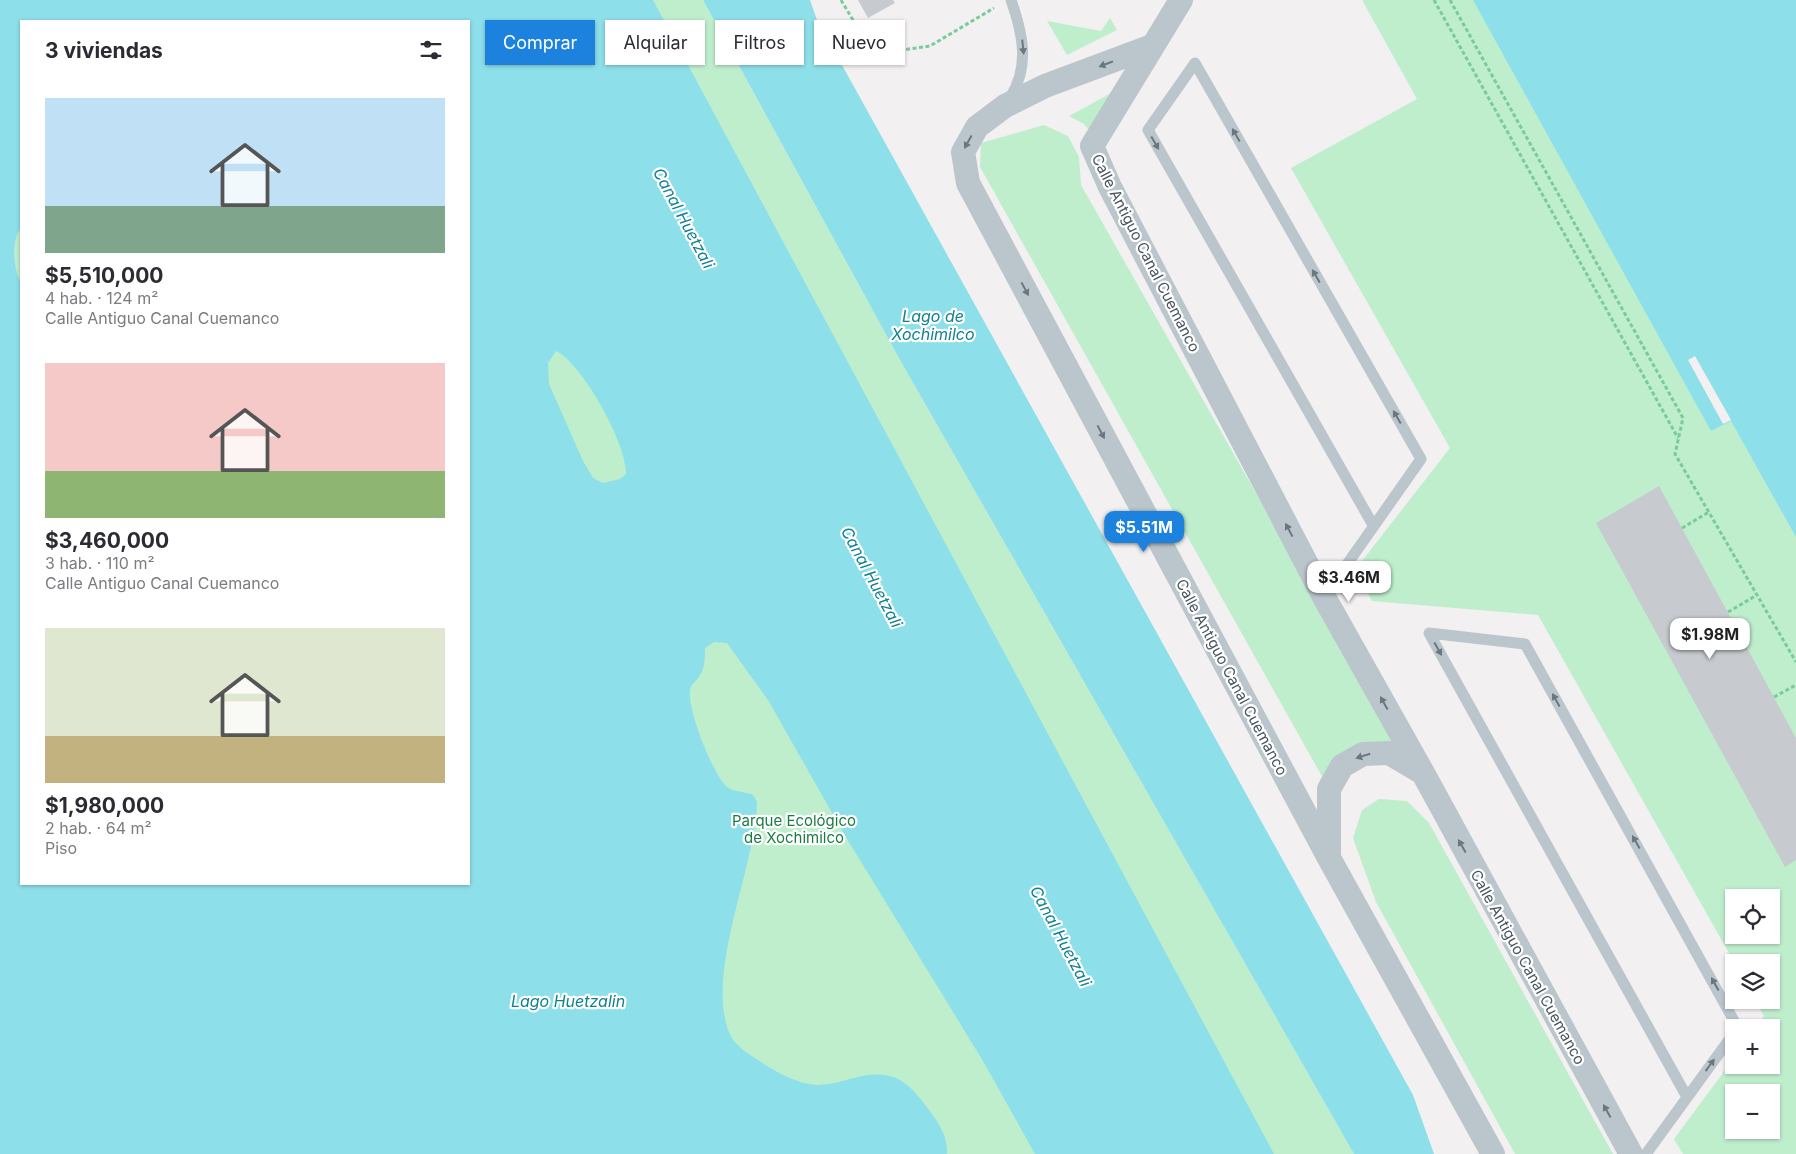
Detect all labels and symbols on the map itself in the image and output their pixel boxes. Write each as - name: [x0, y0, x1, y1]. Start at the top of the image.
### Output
- one-way arrow: [1019, 39, 1027, 55]
- one-way arrow: [1099, 60, 1113, 68]
- one-way arrow: [1231, 128, 1240, 141]
- one-way arrow: [964, 136, 973, 149]
- one-way arrow: [1151, 137, 1160, 150]
- street label: Calle Antiguo Canal Cuemanco: [1088, 151, 1204, 355]
- water label: Canal Huetzali: [649, 164, 719, 273]
- one-way arrow: [1312, 269, 1321, 283]
- one-way arrow: [1021, 281, 1029, 296]
- water label: Lago de Xochimilco: [890, 306, 975, 344]
- one-way arrow: [1393, 410, 1401, 424]
- one-way arrow: [1097, 425, 1105, 439]
- pin: $5.51M: [1103, 510, 1185, 553]
- water label: Canal Huetzali: [837, 523, 907, 632]
- one-way arrow: [1285, 523, 1293, 537]
- pin: $3.46M: [1308, 560, 1390, 603]
- street label: Calle Antiguo Canal Cuemanco: [1172, 576, 1292, 778]
- pin: $1.98M: [1669, 618, 1751, 660]
- one-way arrow: [1433, 642, 1442, 656]
- one-way arrow: [1552, 693, 1561, 707]
- one-way arrow: [1379, 697, 1388, 710]
- one-way arrow: [1355, 752, 1370, 760]
- park label: Parque Ecológico de Xochimilco: [732, 811, 856, 847]
- one-way arrow: [1631, 835, 1640, 849]
- one-way arrow: [1458, 839, 1467, 852]
- street label: Calle Antiguo Canal Cuemanco: [1466, 866, 1590, 1068]
- water label: Canal Huetzali: [1026, 882, 1096, 991]
- one-way arrow: [1710, 977, 1719, 991]
- water label: Lago Huetzalin: [511, 991, 625, 1011]
- one-way arrow: [1705, 1058, 1715, 1072]
- one-way arrow: [1603, 1104, 1611, 1119]

